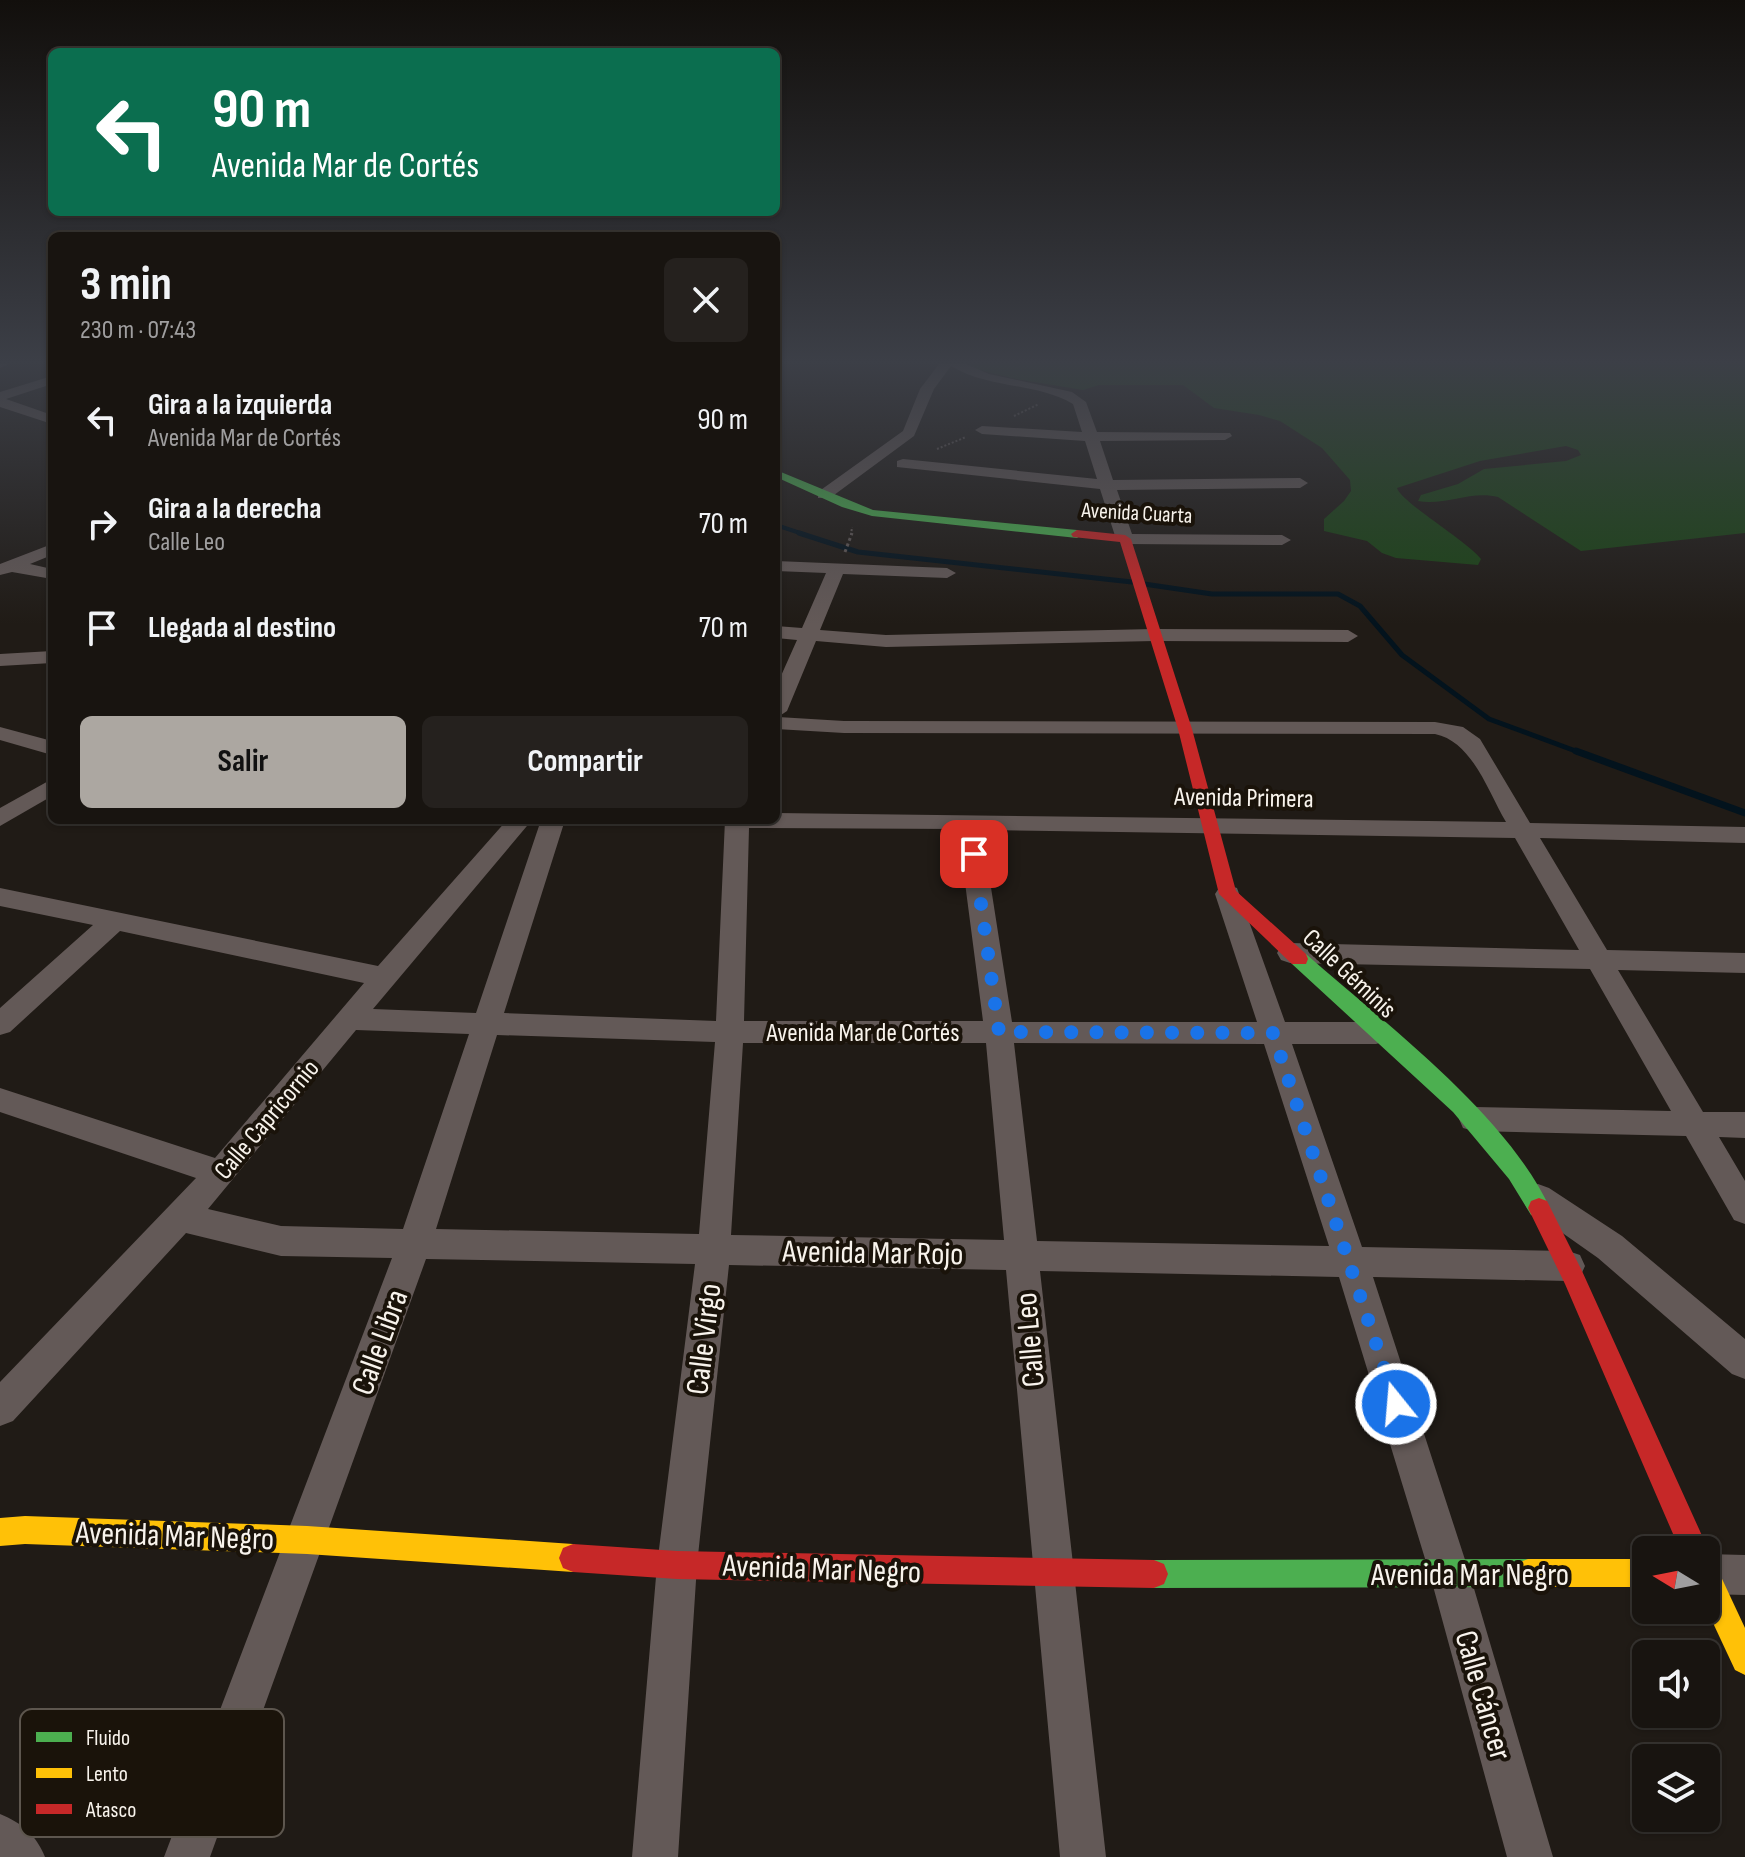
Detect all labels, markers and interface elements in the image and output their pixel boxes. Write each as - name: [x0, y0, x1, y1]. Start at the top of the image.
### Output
- text: 90 m: [212, 77, 311, 144]
- icon: left: [80, 80, 184, 184]
- text: Avenida Mar de Cortés: [212, 145, 479, 188]
- text: 3 min: [80, 256, 172, 313]
- button: close: [664, 258, 748, 342]
- text: 230 m · 07:43: [80, 315, 196, 346]
- text: Gira a la izquierda: [148, 387, 332, 423]
- icon: left: [80, 398, 124, 442]
- text: 90 m: [697, 402, 748, 438]
- text: Avenida Mar de Cortés: [148, 423, 341, 454]
- text: Gira a la derecha: [148, 491, 322, 527]
- street label: Avenida Cuarta: [1080, 497, 1193, 530]
- icon: right: [80, 502, 124, 546]
- text: 70 m: [699, 506, 748, 542]
- text: Calle Leo: [148, 527, 225, 558]
- icon: arrive: [80, 606, 124, 650]
- text: Llegada al destino: [148, 610, 336, 646]
- text: 70 m: [699, 610, 748, 646]
- button: Salir: [80, 716, 406, 808]
- button: Compartir: [422, 716, 748, 808]
- street label: Avenida Primera: [1173, 782, 1314, 815]
- pin: [940, 820, 1008, 888]
- icon: arrive: [952, 832, 996, 876]
- street label: Calle Géminis: [1296, 923, 1402, 1025]
- street label: Avenida Mar de Cortés: [766, 1018, 960, 1049]
- street label: Calle Capricornio: [208, 1054, 326, 1186]
- street label: Avenida Mar Rojo: [781, 1232, 964, 1275]
- street label: Calle Virgo: [678, 1281, 731, 1397]
- street label: Calle Libra: [343, 1285, 417, 1400]
- street label: Calle Leo: [1007, 1291, 1054, 1389]
- position arrow: [1354, 1362, 1438, 1446]
- street label: Avenida Mar Negro: [74, 1514, 275, 1559]
- north arrow: [1632, 1536, 1720, 1624]
- map controls: [1632, 1536, 1720, 1832]
- street label: Avenida Mar Negro: [721, 1547, 922, 1592]
- street label: Avenida Mar Negro: [1370, 1556, 1569, 1595]
- street label: Calle Cáncer: [1446, 1626, 1520, 1765]
- button: sound: [1632, 1640, 1720, 1728]
- legend: [20, 1709, 284, 1837]
- text: Fluido: [86, 1725, 130, 1752]
- button: layers: [1632, 1744, 1720, 1832]
- text: Lento: [86, 1761, 128, 1788]
- text: Atasco: [85, 1797, 136, 1824]

